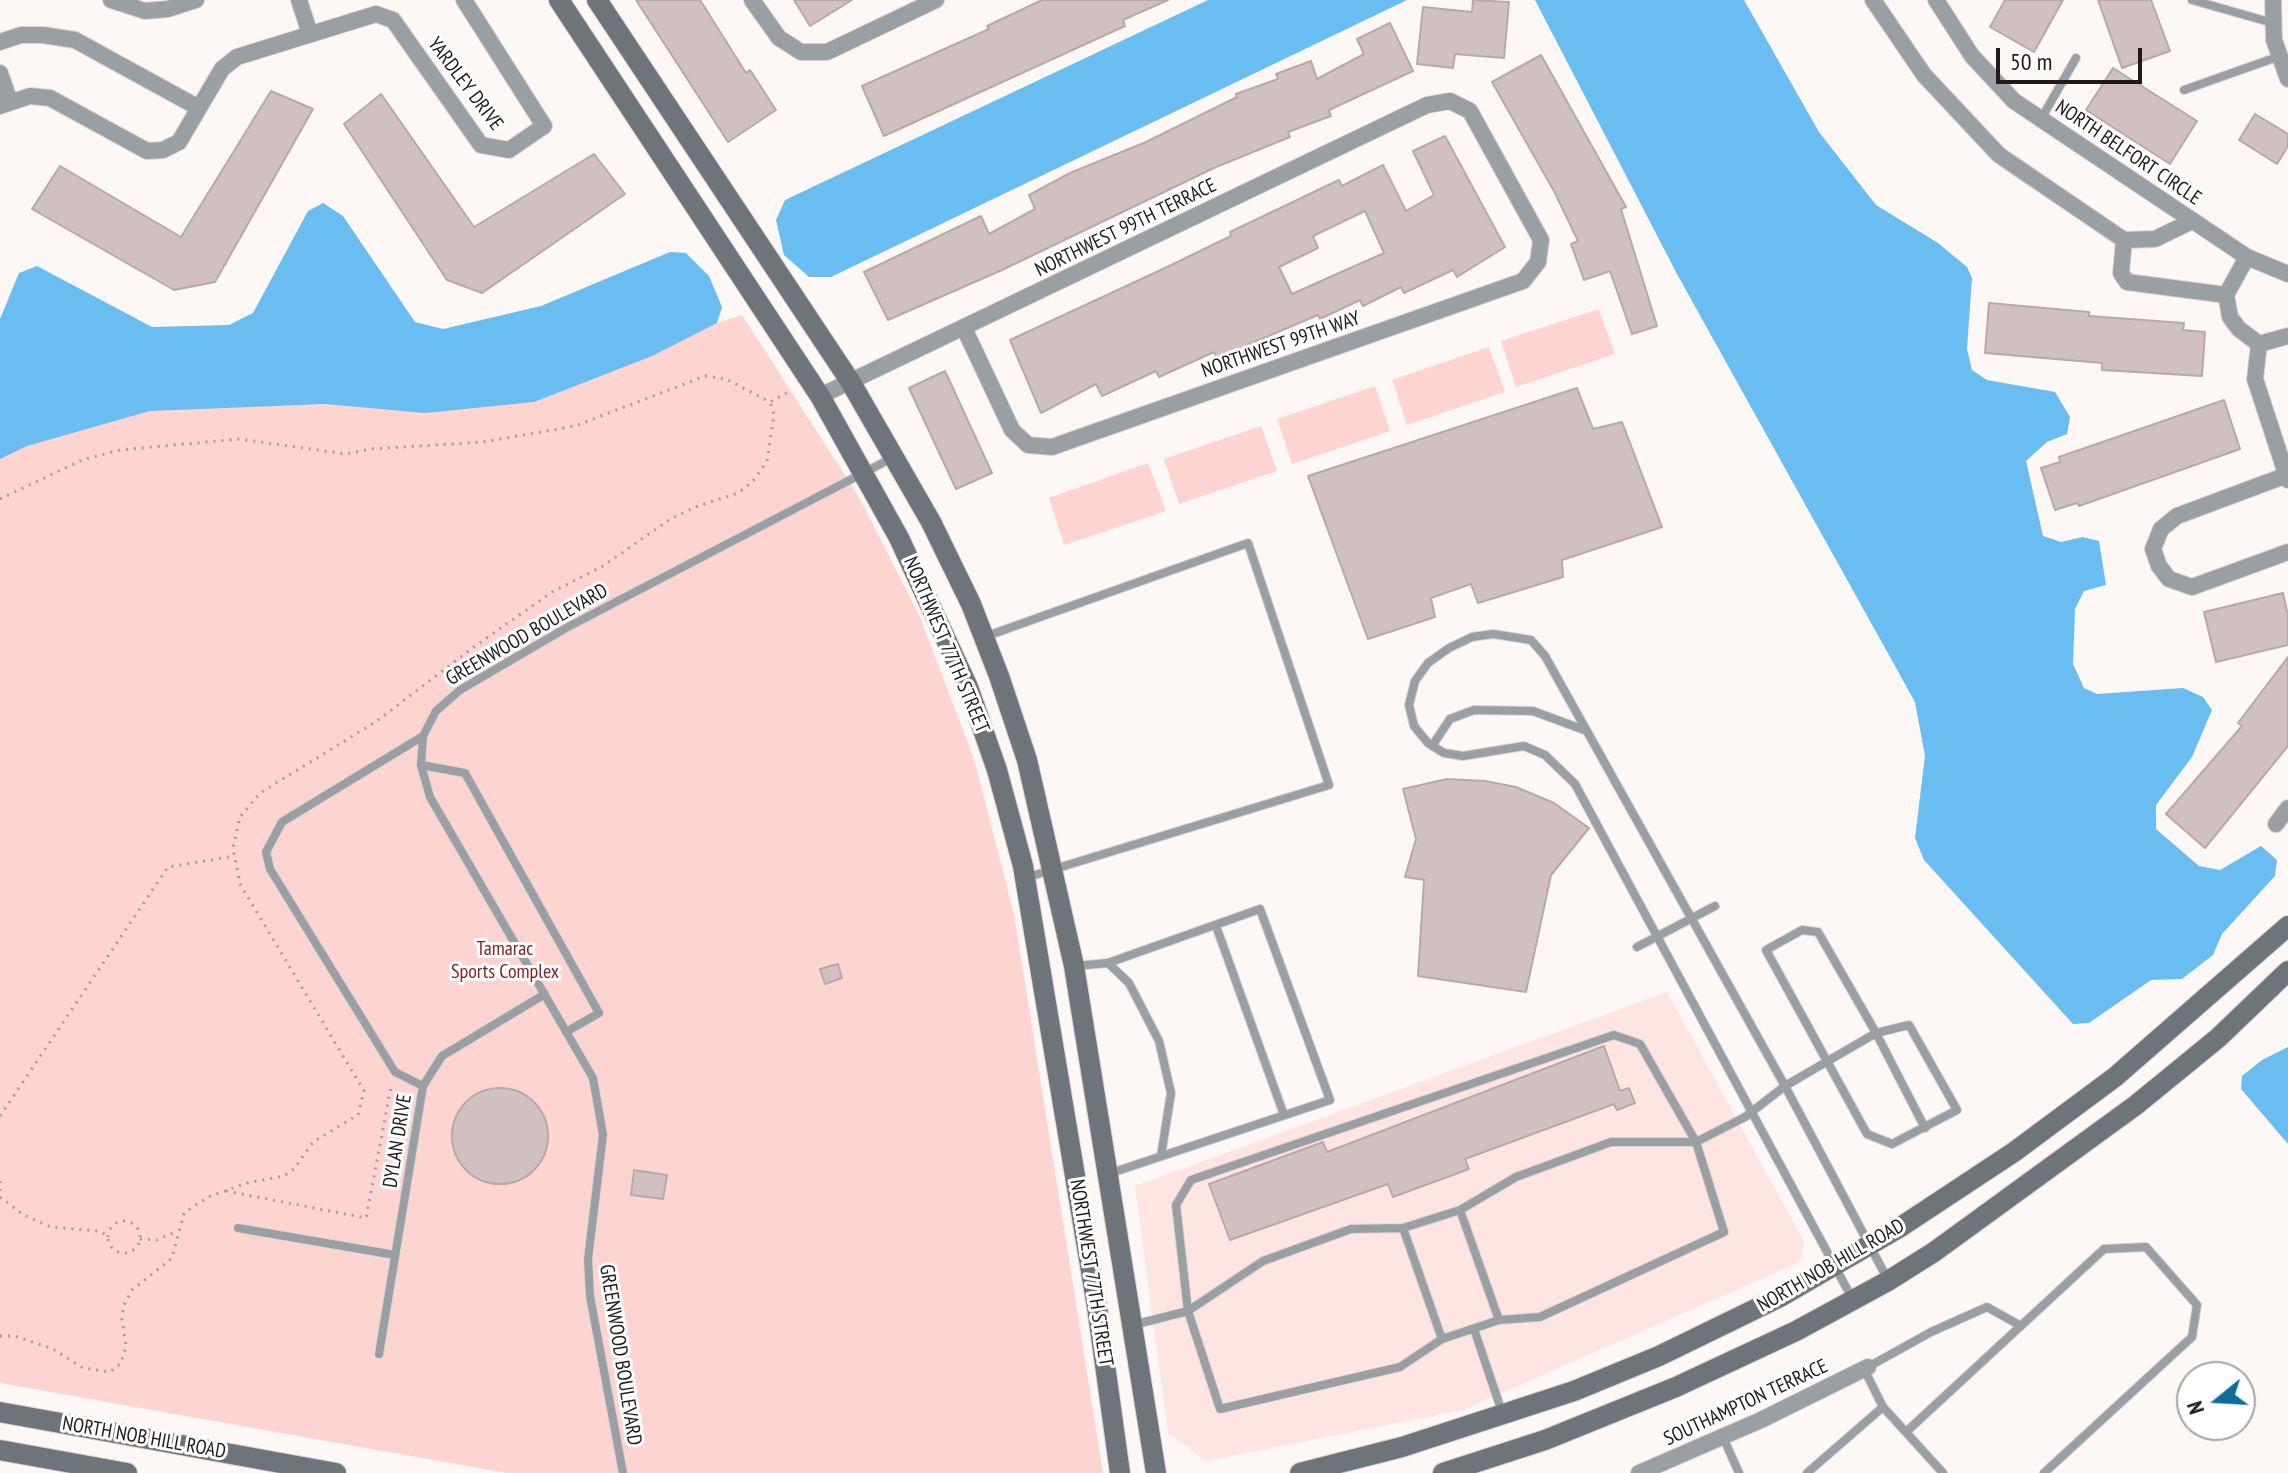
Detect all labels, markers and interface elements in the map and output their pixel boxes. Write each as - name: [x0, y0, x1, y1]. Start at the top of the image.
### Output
- scale bar: [2000, 32, 2146, 82]
- street label: YARDLEY DRIVE: [422, 33, 508, 135]
- text: 50 m: [2010, 46, 2052, 77]
- street label: NORTH BELFORT CIRCLE: [2051, 95, 2205, 211]
- street label: NORTHWEST 99TH TERRACE: [1031, 174, 1221, 282]
- street label: NORTHWEST 99TH WAY: [1199, 307, 1363, 383]
- street label: NORTHWEST 77TH STREET: [898, 553, 994, 737]
- street label: GREENWOOD BOULEVARD: [442, 579, 612, 691]
- park label: Tamarac Sports Complex: [451, 937, 559, 984]
- street label: DYLAN DRIVE: [379, 1093, 417, 1189]
- street label: NORTHWEST 77TH STREET: [1064, 1178, 1118, 1368]
- street label: NORTH NOB HILL ROAD: [1753, 1214, 1909, 1318]
- street label: GREENWOOD BOULEVARD: [594, 1263, 646, 1447]
- street label: SOUTHAMPTON TERRACE: [1660, 1355, 1832, 1451]
- north arrow: [2176, 1361, 2256, 1441]
- text: N: [2180, 1398, 2210, 1418]
- street label: NORTH NOB HILL ROAD: [60, 1412, 228, 1464]

